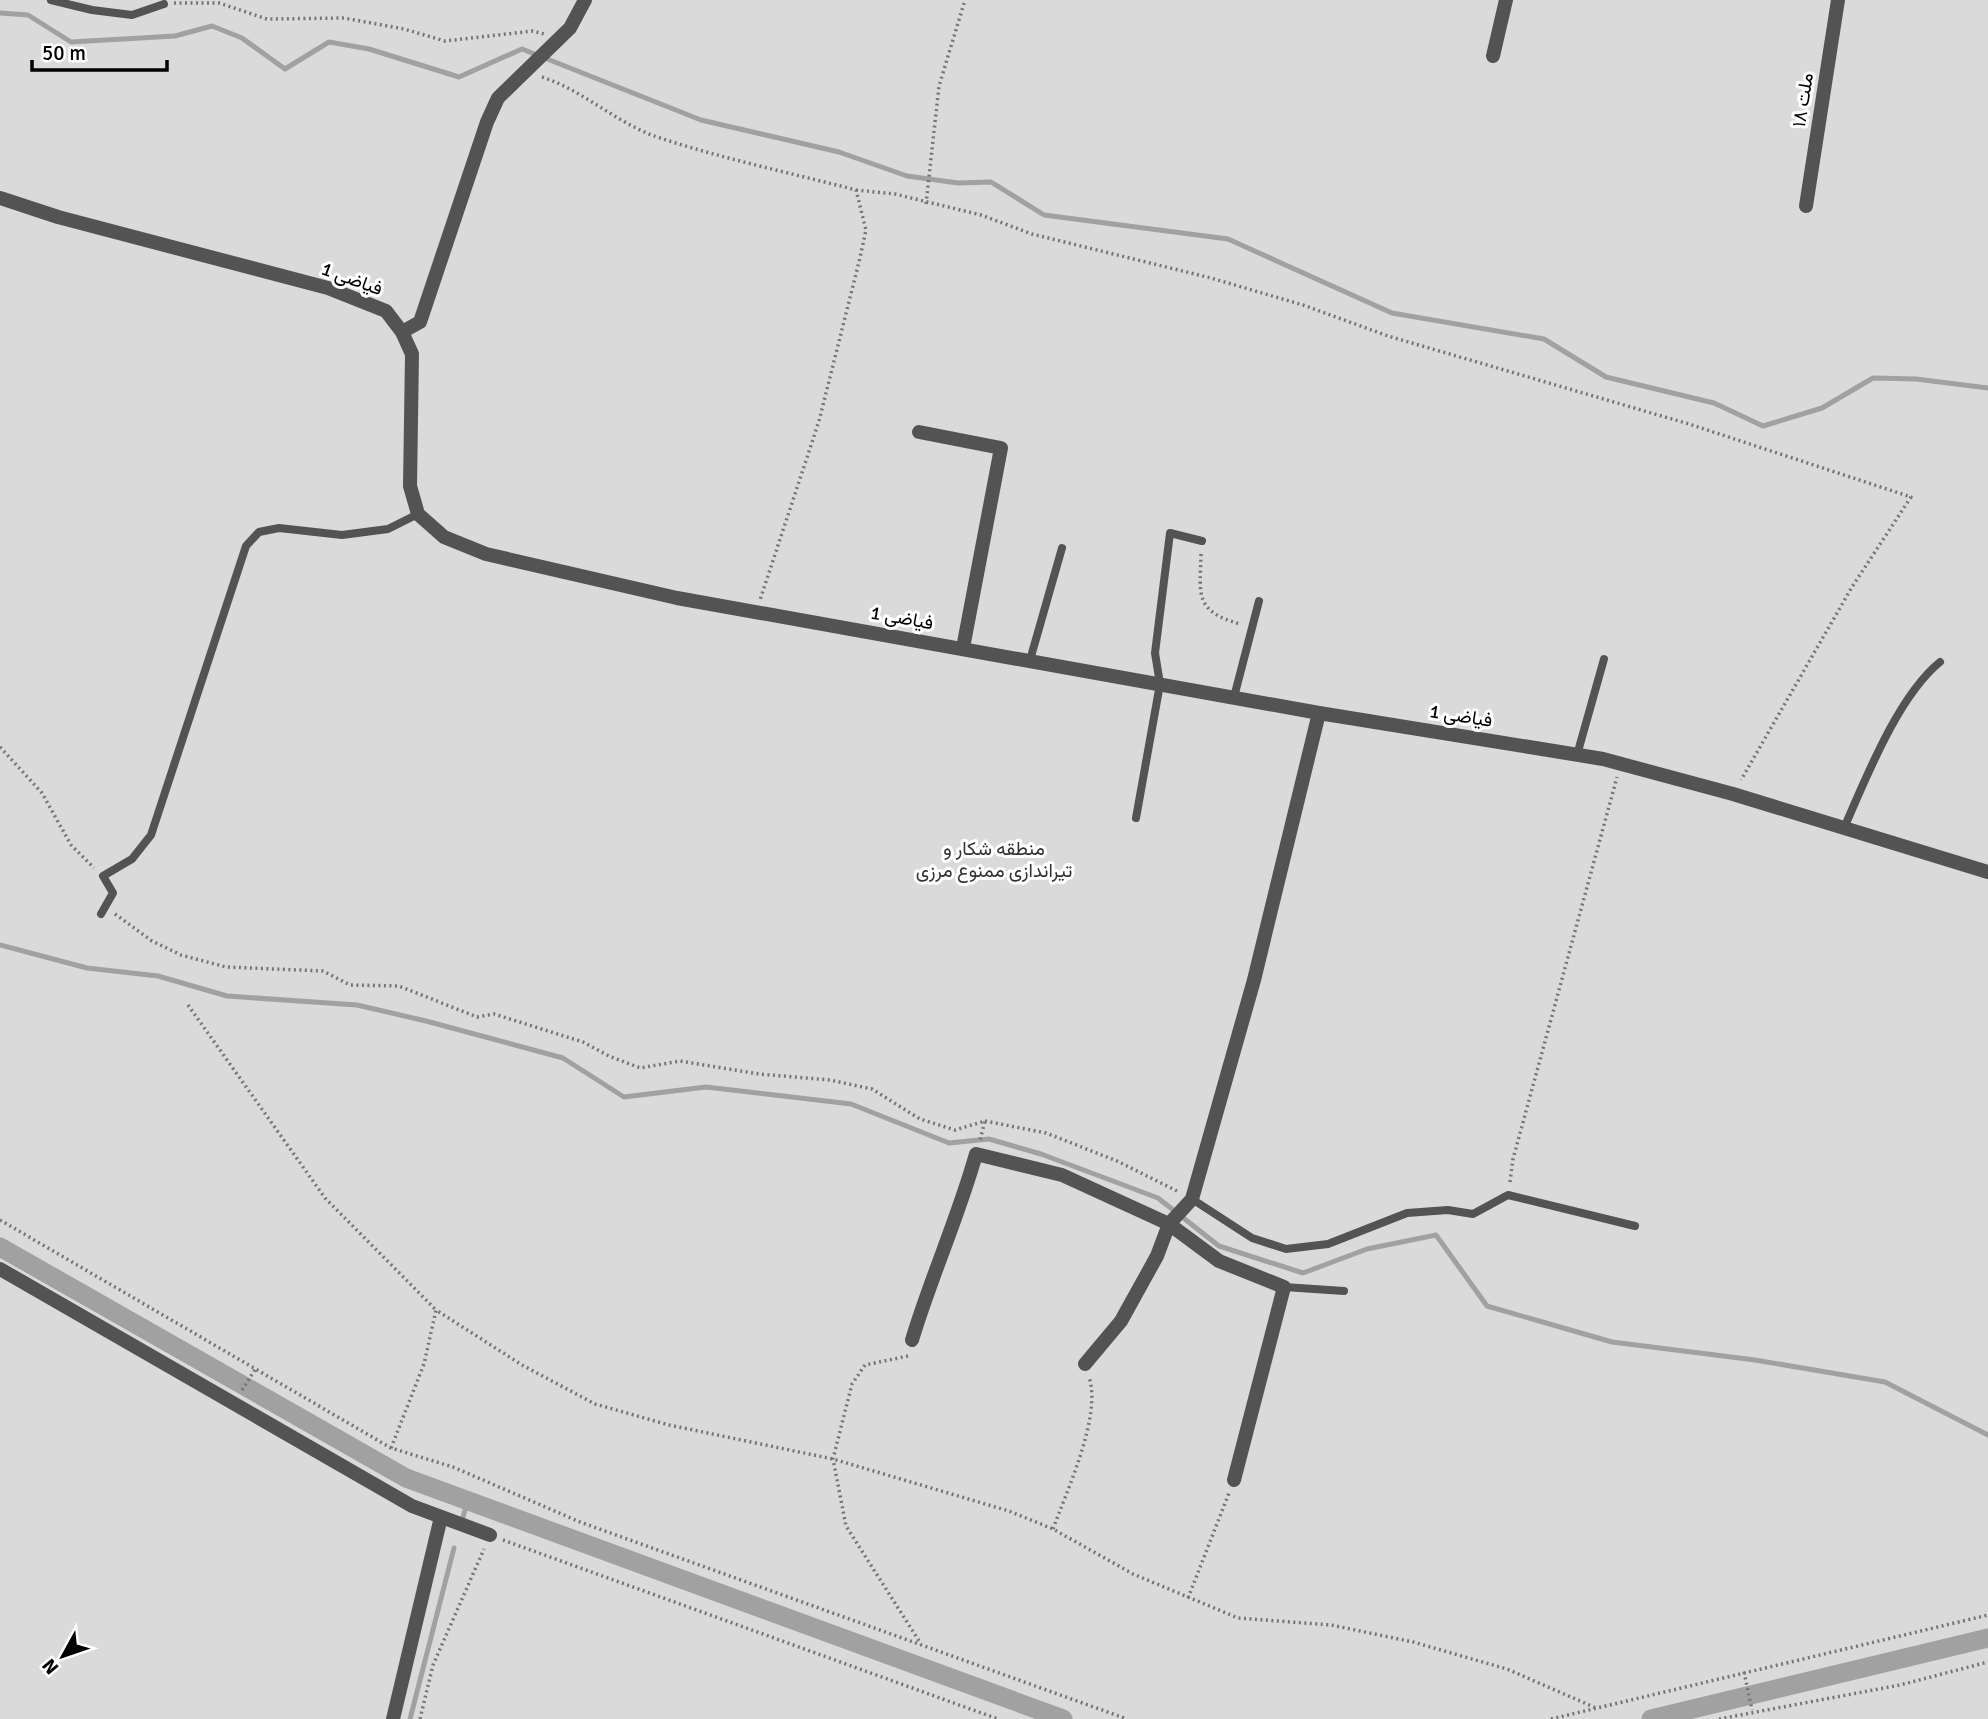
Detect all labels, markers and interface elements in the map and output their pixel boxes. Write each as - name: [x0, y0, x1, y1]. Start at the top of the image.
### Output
- scale bar: [32, 28, 166, 72]
- text: 50 m: [42, 40, 86, 66]
- street label: ملت ۱۸: [1787, 71, 1819, 129]
- street label: فیاضی 1: [318, 257, 386, 301]
- street label: فیاضی 1: [869, 601, 935, 635]
- street label: فیاضی 1: [1428, 699, 1494, 733]
- park label: منطقه شکار و تیراندازی ممنوع مرزی: [916, 837, 1073, 883]
- north arrow: [28, 1621, 98, 1691]
- text: N: [37, 1654, 64, 1679]

